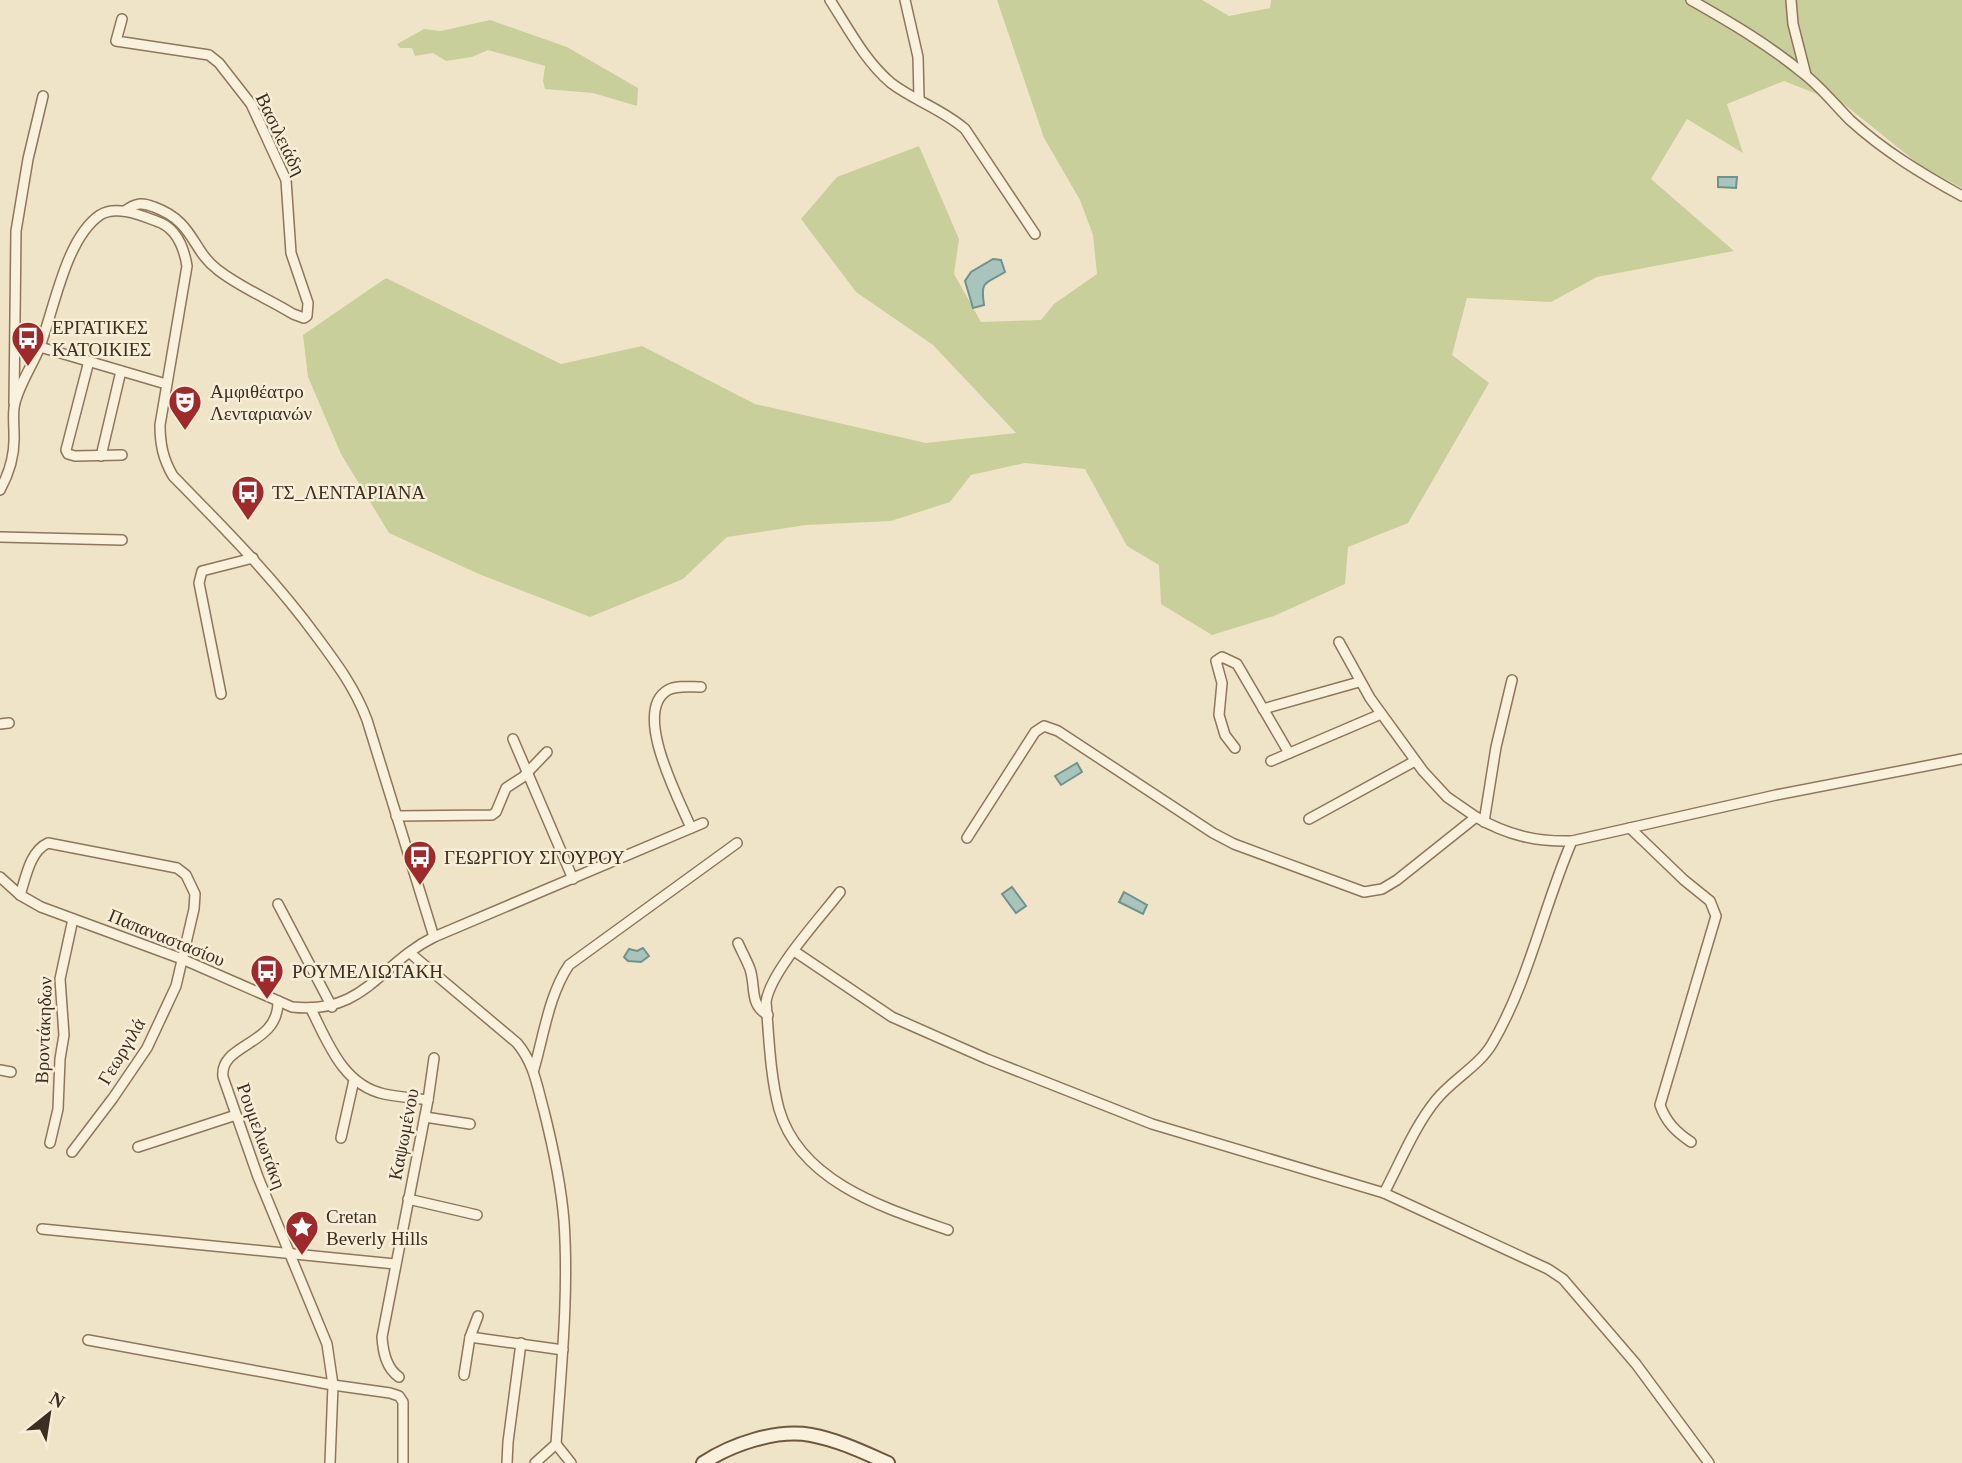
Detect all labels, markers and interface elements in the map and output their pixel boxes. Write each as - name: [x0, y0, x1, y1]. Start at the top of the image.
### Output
- street label: Βασιλειάδη: [252, 90, 310, 179]
- place label: ΕΡΓΑΤΙΚΕΣ ΚΑΤΟΙΚΙΕΣ: [52, 317, 151, 360]
- bus stop icon: ΕΡΓΑΤΙΚΕΣ ΚΑΤΟΙΚΙΕΣ: [9, 319, 47, 368]
- place label: Αμφιθέατρο Λενταριανών: [210, 381, 313, 424]
- theatre icon: Αμφιθέατρο Λενταριανών: [166, 383, 204, 432]
- bus stop icon: ΤΣ_ΛΕΝΤΑΡΙΑΝΑ: [229, 473, 267, 522]
- place label: ΤΣ_ΛΕΝΤΑΡΙΑΝΑ: [272, 482, 425, 503]
- bus stop icon: ΓΕΩΡΓΙΟΥ ΣΓΟΥΡΟΥ: [401, 838, 439, 887]
- place label: ΓΕΩΡΓΙΟΥ ΣΓΟΥΡΟΥ: [444, 847, 625, 868]
- street label: Παπαναστασίου: [105, 905, 228, 970]
- bus stop icon: ΡΟΥΜΕΛΙΩΤΑΚΗ: [248, 952, 286, 1001]
- place label: ΡΟΥΜΕΛΙΩΤΑΚΗ: [292, 961, 443, 982]
- street label: Βροντάκηδων: [31, 976, 56, 1084]
- street label: Γεωργιλά: [93, 1014, 149, 1088]
- street label: Ρουμελιωτάκη: [233, 1080, 290, 1192]
- street label: Καψωμένου: [384, 1086, 423, 1182]
- place label: Cretan Beverly Hills: [326, 1206, 428, 1249]
- place icon: Cretan Beverly Hills: [283, 1208, 321, 1257]
- north arrow: [14, 1379, 84, 1449]
- text: N: [46, 1387, 69, 1412]

